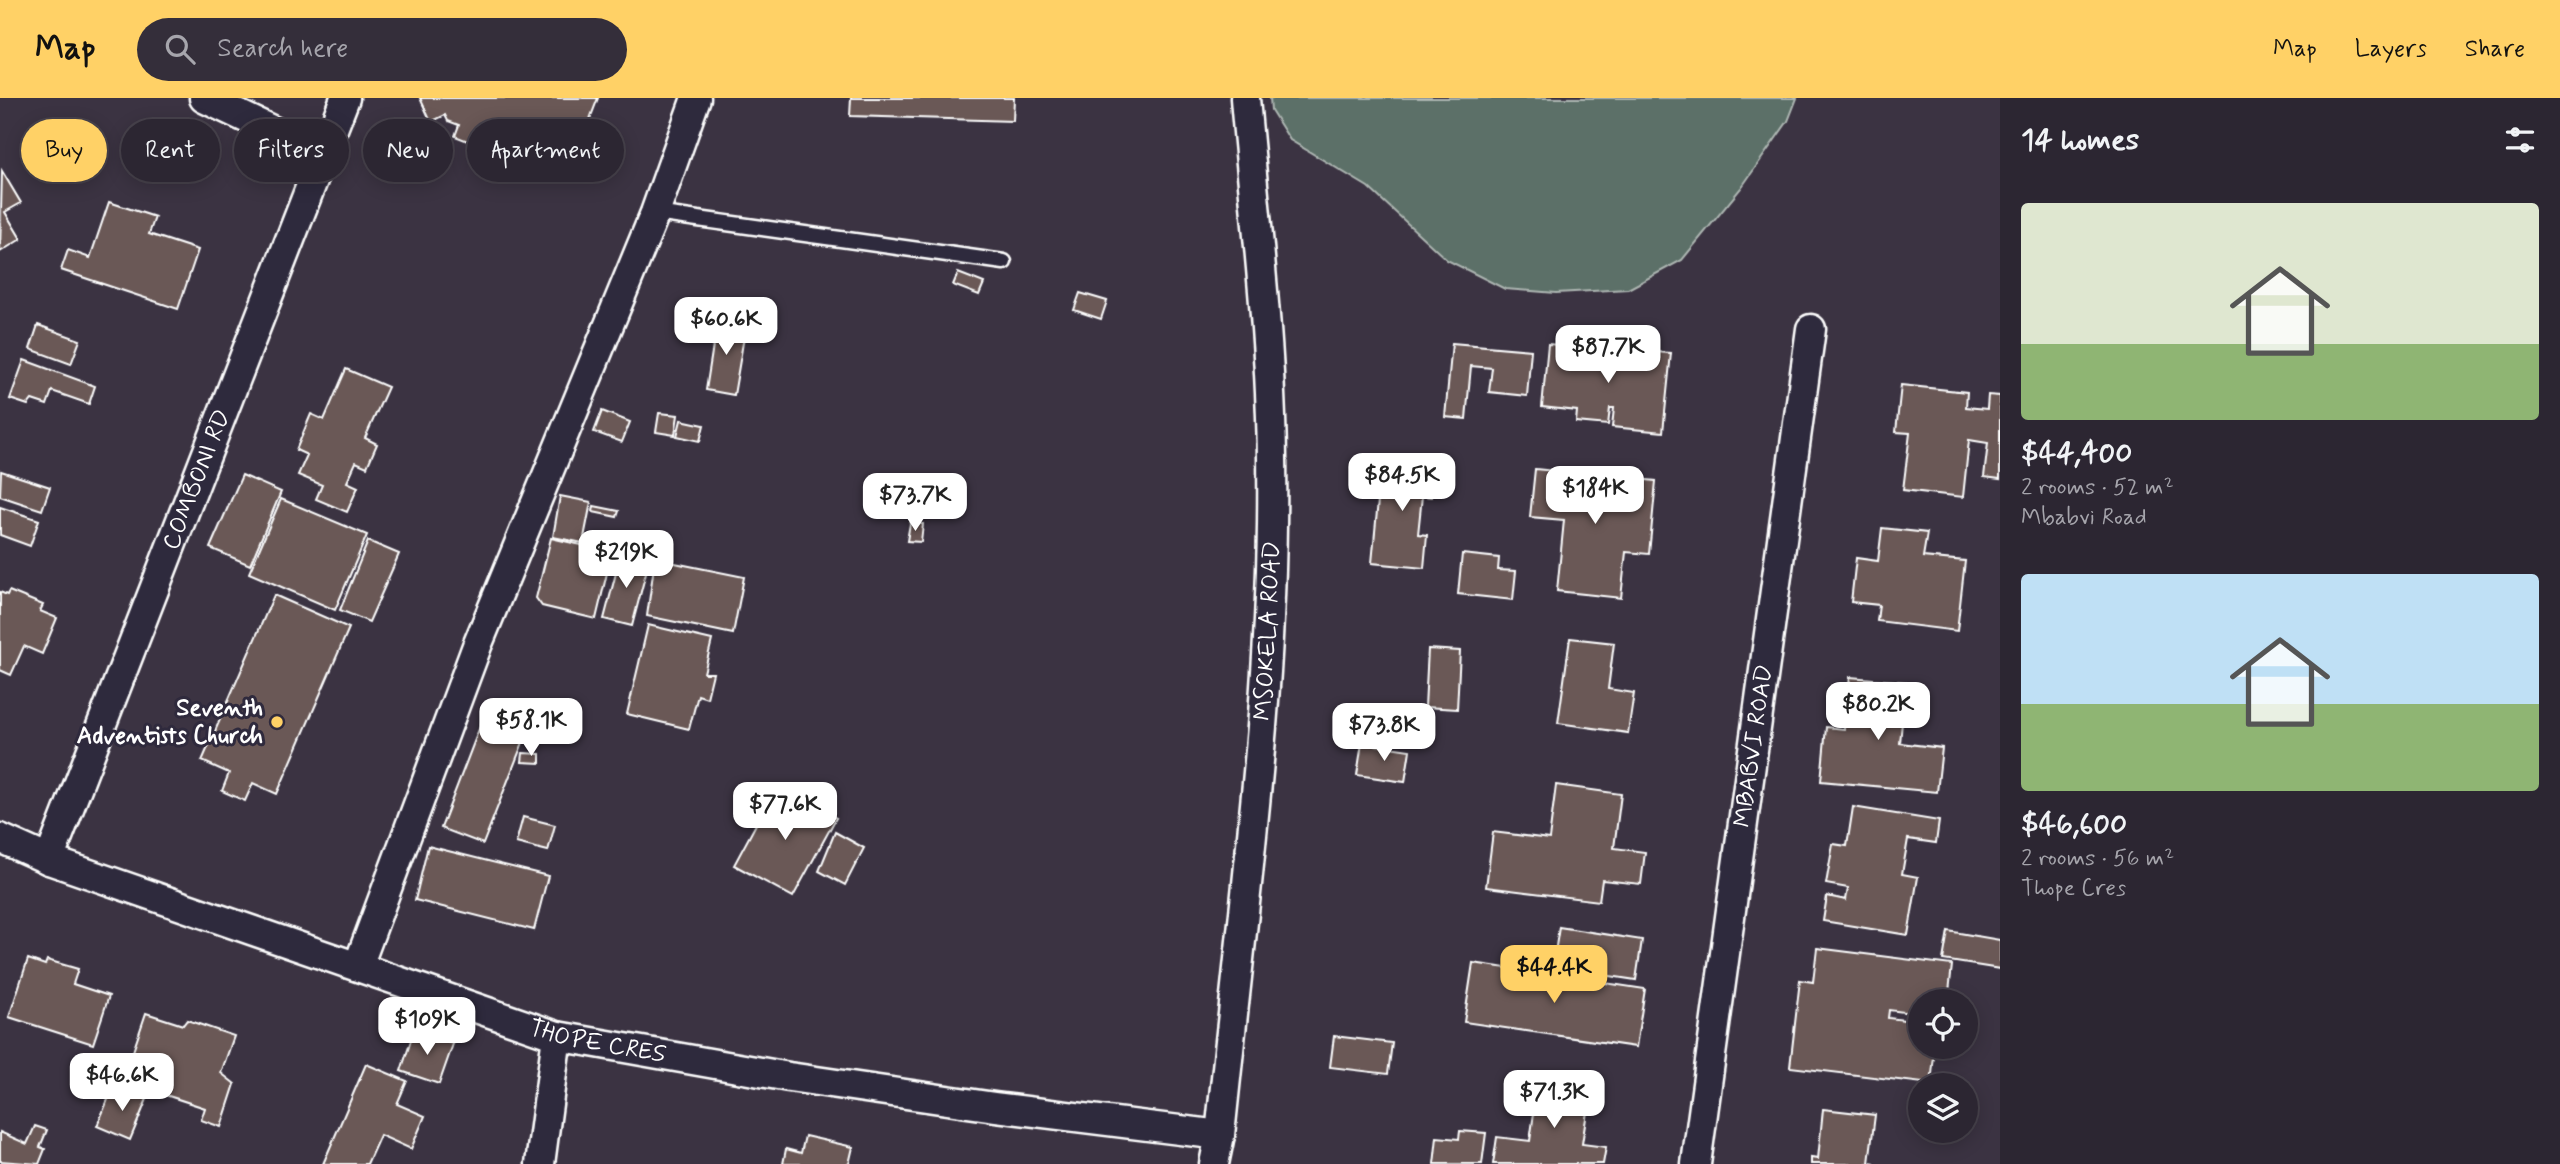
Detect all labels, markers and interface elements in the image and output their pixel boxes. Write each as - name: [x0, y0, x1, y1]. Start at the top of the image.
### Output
- search box: [137, 18, 627, 81]
- text: Map: [35, 27, 95, 71]
- icon: search: [161, 30, 199, 68]
- text: Search here: [217, 32, 348, 66]
- text: Map: [2273, 34, 2317, 65]
- text: Layers: [2355, 34, 2427, 65]
- text: Share: [2465, 34, 2525, 65]
- chip: Buy: [21, 119, 107, 182]
- chip: Rent: [121, 119, 220, 182]
- chip: Filters: [234, 119, 349, 182]
- chip: New: [363, 119, 453, 182]
- chip: Apartment: [467, 119, 624, 182]
- text: 14 homes: [2021, 121, 2139, 160]
- icon: filters: [2501, 121, 2539, 159]
- icon: home: [2217, 248, 2343, 374]
- pin: $60.6K: [669, 298, 783, 357]
- text: $60.6K: [690, 305, 762, 335]
- pin: $87.7K: [1551, 326, 1665, 385]
- text: $87.7K: [1571, 333, 1645, 363]
- street label: COMBONI RD: [156, 405, 238, 554]
- text: $44,400: [2021, 434, 2132, 473]
- pin: $84.5K: [1345, 454, 1459, 513]
- text: $84.5K: [1364, 461, 1440, 491]
- pin: $184K: [1546, 466, 1644, 526]
- text: 2 rooms · 52 m²: [2021, 473, 2174, 503]
- pin: $73.7K: [858, 474, 972, 533]
- text: $184K: [1562, 474, 1628, 504]
- text: $73.7K: [879, 481, 951, 511]
- text: Mbabvi Road: [2021, 503, 2147, 533]
- pin: $219K: [577, 531, 675, 590]
- text: $219K: [594, 538, 658, 568]
- street label: MSOKELA ROAD: [1247, 541, 1287, 722]
- icon: home: [2217, 619, 2343, 745]
- street label: MBABVI ROAD: [1727, 663, 1780, 829]
- pin: $80.2K: [1821, 682, 1935, 742]
- text: $80.2K: [1842, 690, 1914, 720]
- place label: Seventh Adventists Church: [77, 693, 263, 752]
- pin: $58.1K: [474, 698, 588, 758]
- pin: $73.8K: [1327, 704, 1441, 763]
- text: $58.1K: [495, 706, 567, 736]
- text: $73.8K: [1348, 711, 1420, 741]
- marker: Seventh Adventists Church: [269, 714, 285, 730]
- pin: $77.6K: [728, 782, 842, 842]
- text: $77.6K: [749, 790, 821, 820]
- text: $46,600: [2021, 805, 2127, 844]
- text: 2 rooms · 56 m²: [2021, 844, 2174, 874]
- text: Thope Cres: [2021, 874, 2126, 904]
- pin: $44.4K: [1497, 946, 1611, 1005]
- text: $44.4K: [1516, 953, 1592, 983]
- map controls: [1908, 989, 1978, 1143]
- button: locate: [1908, 989, 1978, 1059]
- pin: $109K: [378, 998, 476, 1057]
- text: $109K: [394, 1005, 460, 1035]
- street label: THOPE CRES: [525, 1012, 668, 1070]
- pin: $46.6K: [65, 1054, 179, 1113]
- text: $46.6K: [86, 1061, 158, 1091]
- pin: $71.3K: [1497, 1070, 1611, 1130]
- button: layers: [1908, 1073, 1978, 1143]
- text: $71.3K: [1520, 1078, 1588, 1108]

